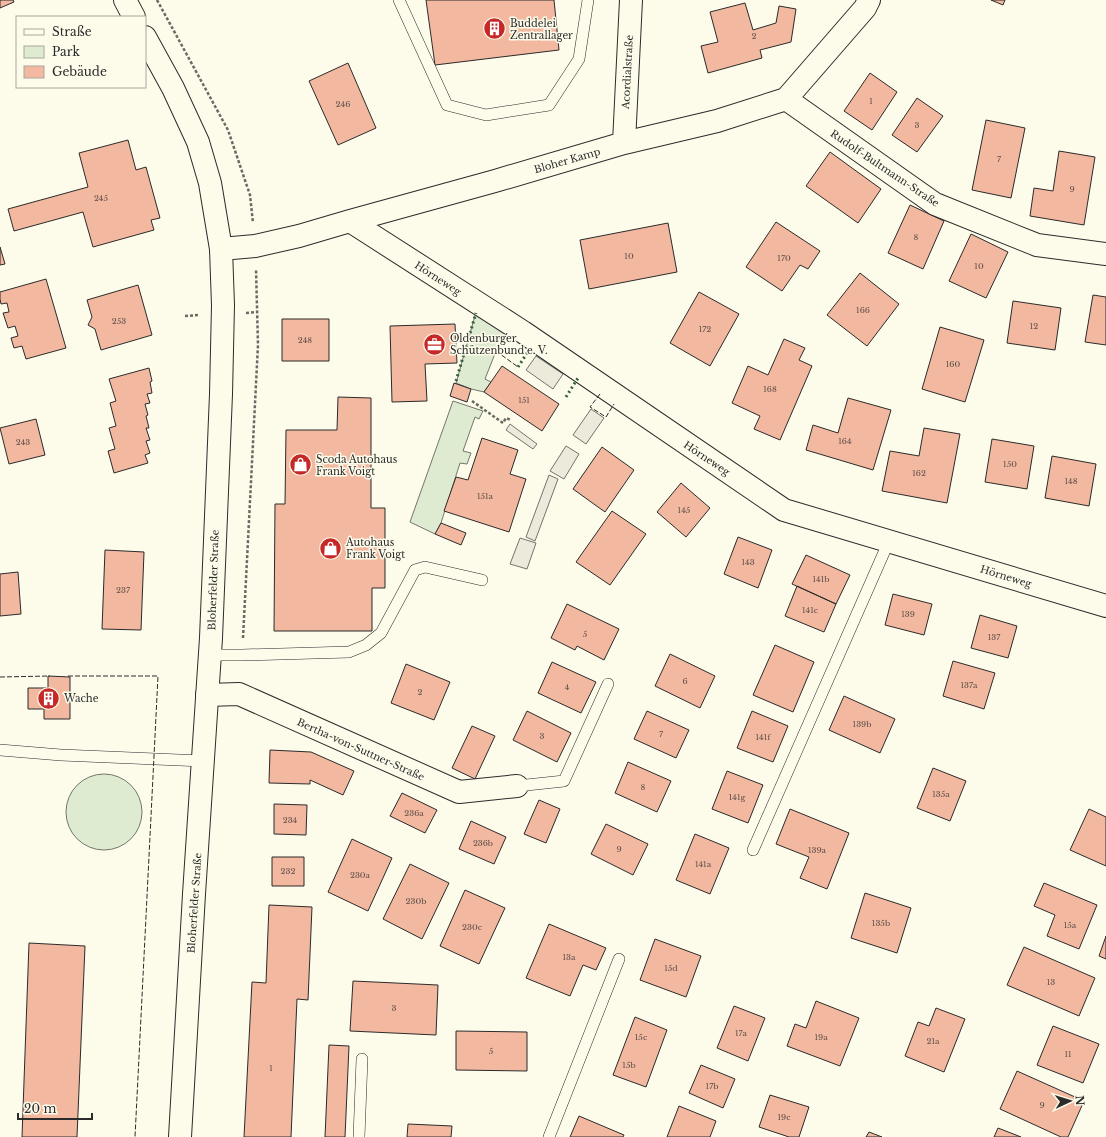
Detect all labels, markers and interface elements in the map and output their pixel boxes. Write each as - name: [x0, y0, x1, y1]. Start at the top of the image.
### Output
- legend: [16, 16, 146, 88]
- building icon: Buddelei Zentrallager: [481, 16, 507, 42]
- place label: Buddelei Zentrallager: [510, 17, 573, 42]
- text: Straße: [52, 24, 92, 39]
- house number: 2: [752, 31, 757, 41]
- street label: Acordialstraße: [619, 34, 636, 110]
- text: Park: [52, 44, 80, 59]
- text: Gebäude: [52, 64, 107, 79]
- house number: 1: [869, 96, 873, 106]
- house number: 246: [336, 99, 350, 109]
- house number: 3: [915, 120, 920, 130]
- street label: Rudolf-Bultmann-Straße: [828, 127, 942, 210]
- street label: Bloher Kamp: [533, 145, 602, 176]
- house number: 7: [997, 154, 1002, 164]
- house number: 9: [1069, 184, 1075, 194]
- house number: 245: [94, 193, 109, 203]
- house number: 8: [914, 232, 919, 242]
- house number: 10: [624, 251, 634, 261]
- house number: 170: [777, 253, 791, 263]
- street label: Hörneweg: [412, 259, 464, 299]
- house number: 10: [974, 261, 984, 271]
- house number: 166: [856, 305, 870, 315]
- house number: 253: [112, 316, 126, 326]
- house number: 12: [1030, 321, 1038, 331]
- house number: 172: [699, 324, 711, 334]
- office icon: Oldenburger Schützenbund e. V.: [421, 331, 447, 357]
- place label: Oldenburger Schützenbund e. V.: [450, 332, 548, 357]
- house number: 248: [298, 335, 312, 345]
- house number: 160: [946, 359, 960, 369]
- house number: 168: [763, 384, 777, 394]
- house number: 151: [518, 395, 530, 405]
- house number: 164: [838, 436, 852, 446]
- house number: 243: [16, 437, 30, 447]
- street label: Hörneweg: [681, 438, 733, 479]
- shop icon: Scoda Autohaus Frank Voigt: [287, 452, 313, 478]
- place label: Scoda Autohaus Frank Voigt: [316, 453, 398, 478]
- house number: 150: [1003, 459, 1017, 469]
- house number: 162: [912, 468, 926, 478]
- house number: 148: [1064, 476, 1078, 486]
- house number: 151a: [477, 491, 494, 501]
- house number: 145: [678, 505, 691, 515]
- street label: Bloherfelder Straße: [205, 529, 222, 631]
- shop icon: Autohaus Frank Voigt: [317, 535, 343, 561]
- place label: Autohaus Frank Voigt: [345, 536, 405, 561]
- house number: 143: [741, 557, 755, 567]
- street label: Hörneweg: [979, 563, 1034, 591]
- house number: 141b: [812, 574, 830, 584]
- house number: 237: [116, 585, 131, 595]
- house number: 141c: [802, 605, 819, 615]
- house number: 139: [901, 609, 915, 619]
- house number: 5: [583, 629, 588, 639]
- house number: 137: [988, 632, 1001, 642]
- house number: 6: [682, 676, 688, 686]
- house number: 137a: [961, 680, 978, 690]
- house number: 4: [565, 682, 570, 692]
- building icon: Wache: [36, 685, 62, 711]
- house number: 2: [418, 687, 423, 697]
- place label: Wache: [63, 692, 99, 705]
- street label: Bertha-von-Suttner-Straße: [295, 715, 427, 784]
- house number: 139b: [853, 719, 871, 729]
- house number: 7: [659, 729, 664, 739]
- house number: 3: [540, 731, 545, 741]
- house number: 141f: [755, 732, 772, 742]
- house number: 8: [641, 782, 646, 792]
- house number: 135a: [932, 789, 950, 799]
- house number: 141g: [729, 792, 746, 802]
- house number: 236a: [404, 808, 424, 818]
- house number: 234: [283, 815, 298, 825]
- house number: 236b: [473, 838, 493, 848]
- house number: 9: [616, 844, 622, 854]
- house number: 139a: [808, 845, 827, 855]
- street label: Bloherfelder Straße: [185, 852, 205, 954]
- house number: 141a: [695, 859, 712, 869]
- house number: 232: [281, 866, 295, 876]
- house number: 230a: [350, 870, 371, 880]
- house number: 230b: [406, 896, 426, 906]
- house number: 135b: [872, 918, 890, 928]
- house number: 15a: [1064, 920, 1077, 930]
- house number: 230c: [462, 922, 483, 932]
- house number: 13a: [563, 952, 576, 962]
- house number: 15d: [664, 963, 678, 973]
- house number: 13: [1047, 977, 1055, 987]
- house number: 3: [392, 1003, 397, 1013]
- house number: 17a: [735, 1028, 748, 1038]
- house number: 15c: [635, 1032, 648, 1042]
- house number: 19a: [814, 1032, 828, 1042]
- house number: 21a: [927, 1036, 940, 1046]
- house number: 5: [489, 1046, 494, 1056]
- house number: 11: [1064, 1049, 1072, 1059]
- house number: 15b: [622, 1060, 636, 1070]
- house number: 1: [269, 1063, 273, 1073]
- house number: 17b: [706, 1081, 718, 1091]
- north arrow: [1050, 1081, 1090, 1121]
- scale bar: [18, 1095, 92, 1121]
- text: N: [1073, 1095, 1087, 1107]
- house number: 9: [1039, 1100, 1045, 1110]
- text: 20 m: [24, 1101, 56, 1116]
- house number: 19c: [778, 1112, 791, 1122]

